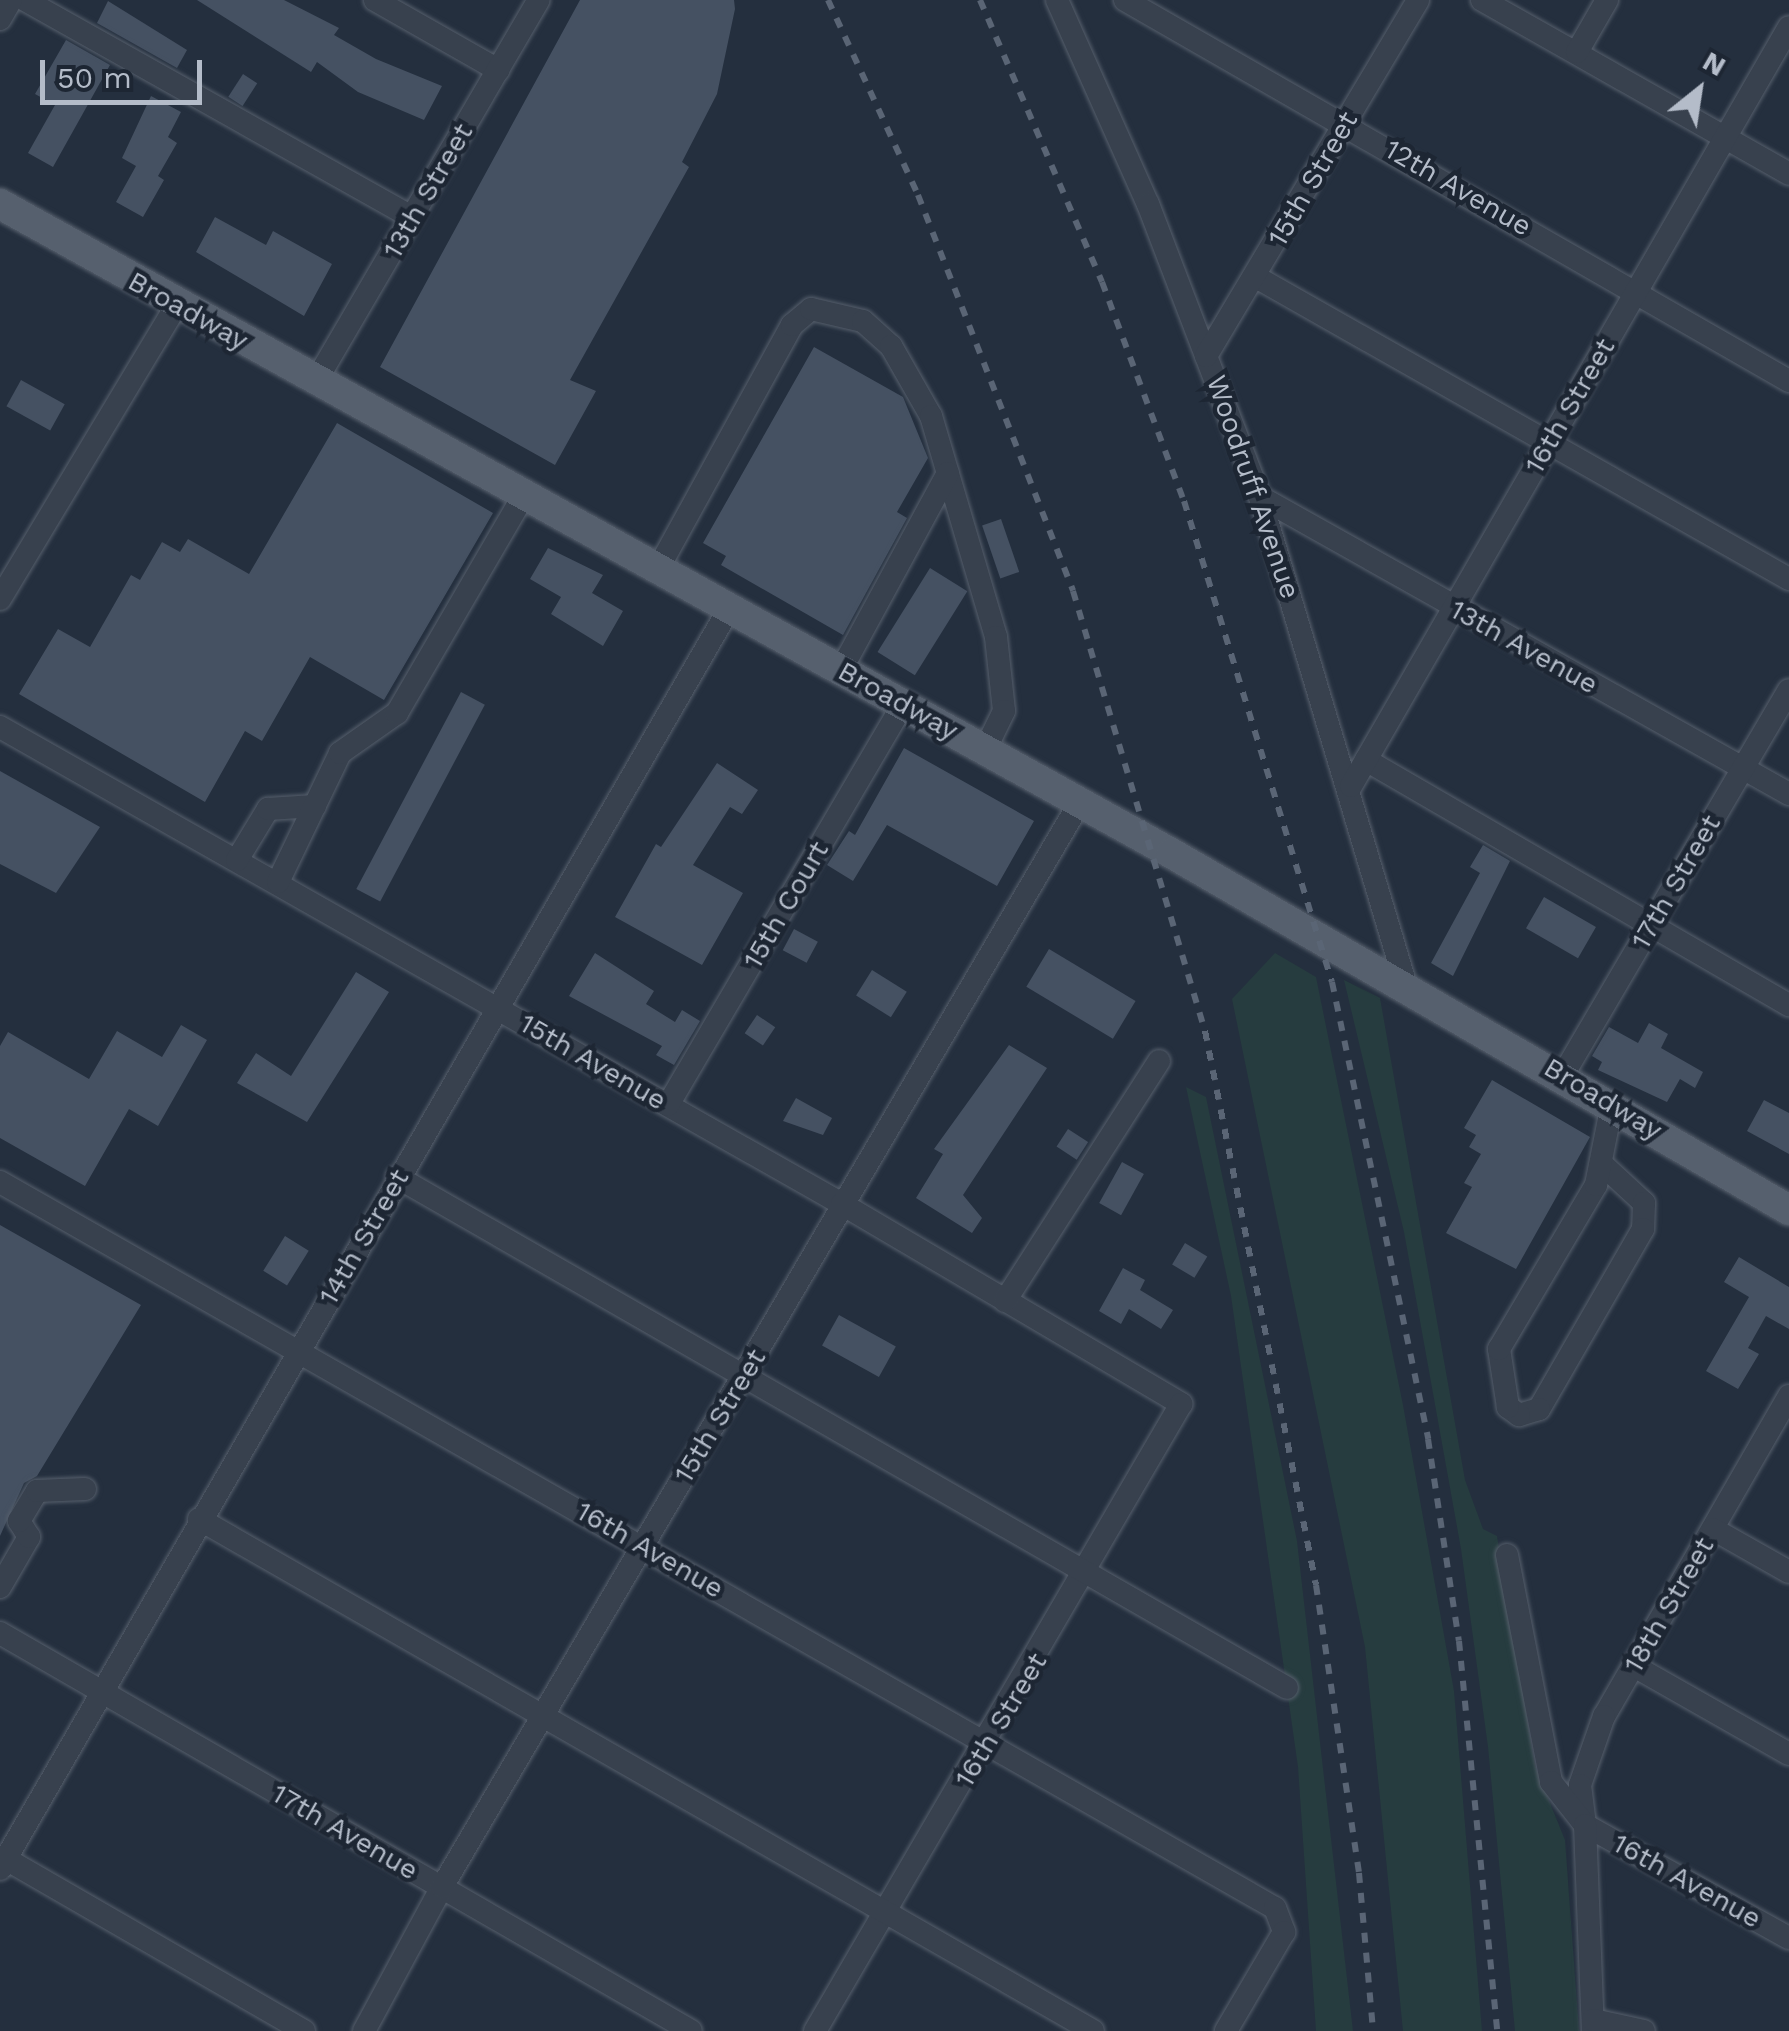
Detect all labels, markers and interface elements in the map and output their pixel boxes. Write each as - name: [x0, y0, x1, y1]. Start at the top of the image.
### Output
- scale bar: [45, 40, 208, 102]
- north arrow: [1649, 40, 1749, 140]
- text: N: [1697, 44, 1731, 83]
- text: 50 m: [57, 60, 132, 95]
- street label: 15th Street: [1261, 106, 1365, 252]
- street label: 13th Street: [376, 118, 480, 264]
- street label: 12th Avenue: [1378, 132, 1538, 244]
- street label: Broadway: [122, 264, 254, 358]
- street label: 16th Street: [1518, 332, 1622, 480]
- street label: Woodruff Avenue: [1199, 370, 1307, 604]
- street label: 13th Avenue: [1444, 592, 1604, 702]
- street label: Broadway: [832, 654, 964, 748]
- street label: 17th Street: [1624, 809, 1728, 955]
- street label: 15th Court: [736, 835, 836, 975]
- street label: 15th Avenue: [513, 1006, 673, 1118]
- street label: Broadway: [1538, 1051, 1668, 1147]
- street label: 14th Street: [312, 1163, 416, 1311]
- street label: 15th Street: [667, 1343, 773, 1489]
- street label: 16th Avenue: [570, 1494, 730, 1606]
- street label: 18th Street: [1617, 1531, 1721, 1679]
- street label: 16th Street: [948, 1647, 1054, 1793]
- street label: 17th Avenue: [265, 1776, 425, 1888]
- street label: 16th Avenue: [1606, 1826, 1768, 1936]

